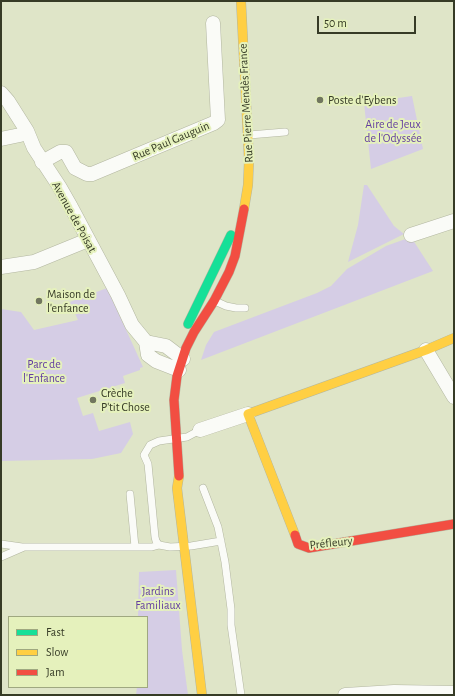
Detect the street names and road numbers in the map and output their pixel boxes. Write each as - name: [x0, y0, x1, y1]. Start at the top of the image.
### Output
- street label: Rue Pierre Mendès France: [236, 43, 256, 163]
- street label: Rue Paul Gauguin: [130, 118, 212, 164]
- street label: Avenue de Poisat: [49, 179, 99, 255]
- street label: Préfleury: [309, 534, 353, 552]

